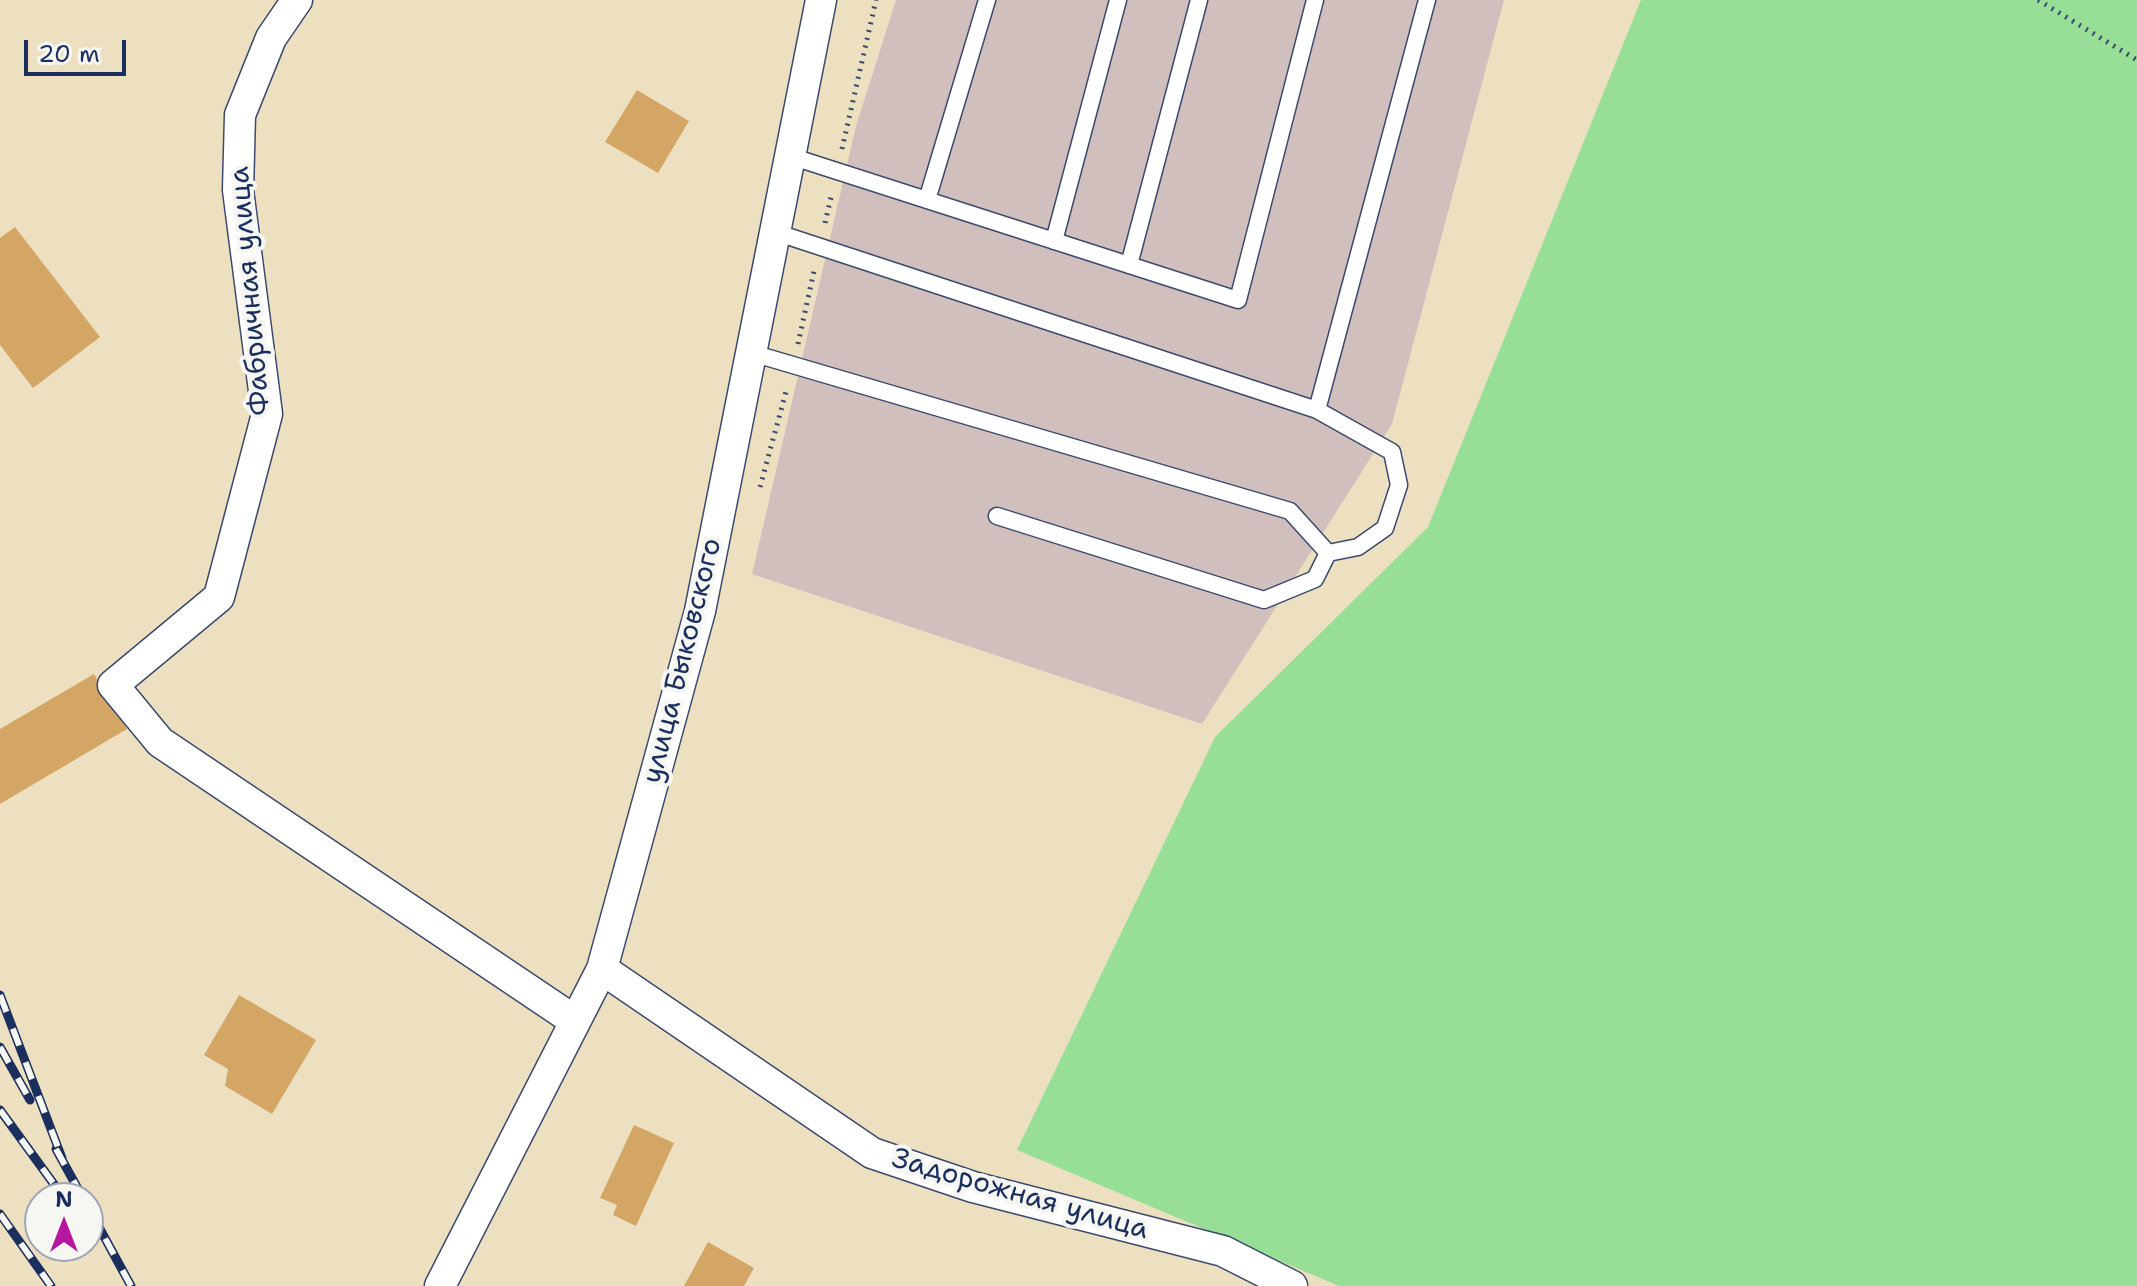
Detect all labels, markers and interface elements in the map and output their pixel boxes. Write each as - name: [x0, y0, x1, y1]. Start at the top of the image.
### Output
- scale bar: [28, 24, 130, 74]
- text: 20 m: [38, 38, 100, 70]
- street label: Фабричная улица: [223, 165, 279, 417]
- street label: улица Быковского: [636, 535, 730, 787]
- street label: Задорожная улица: [888, 1142, 1152, 1248]
- north arrow: [24, 1182, 104, 1262]
- text: N: [55, 1185, 73, 1214]

